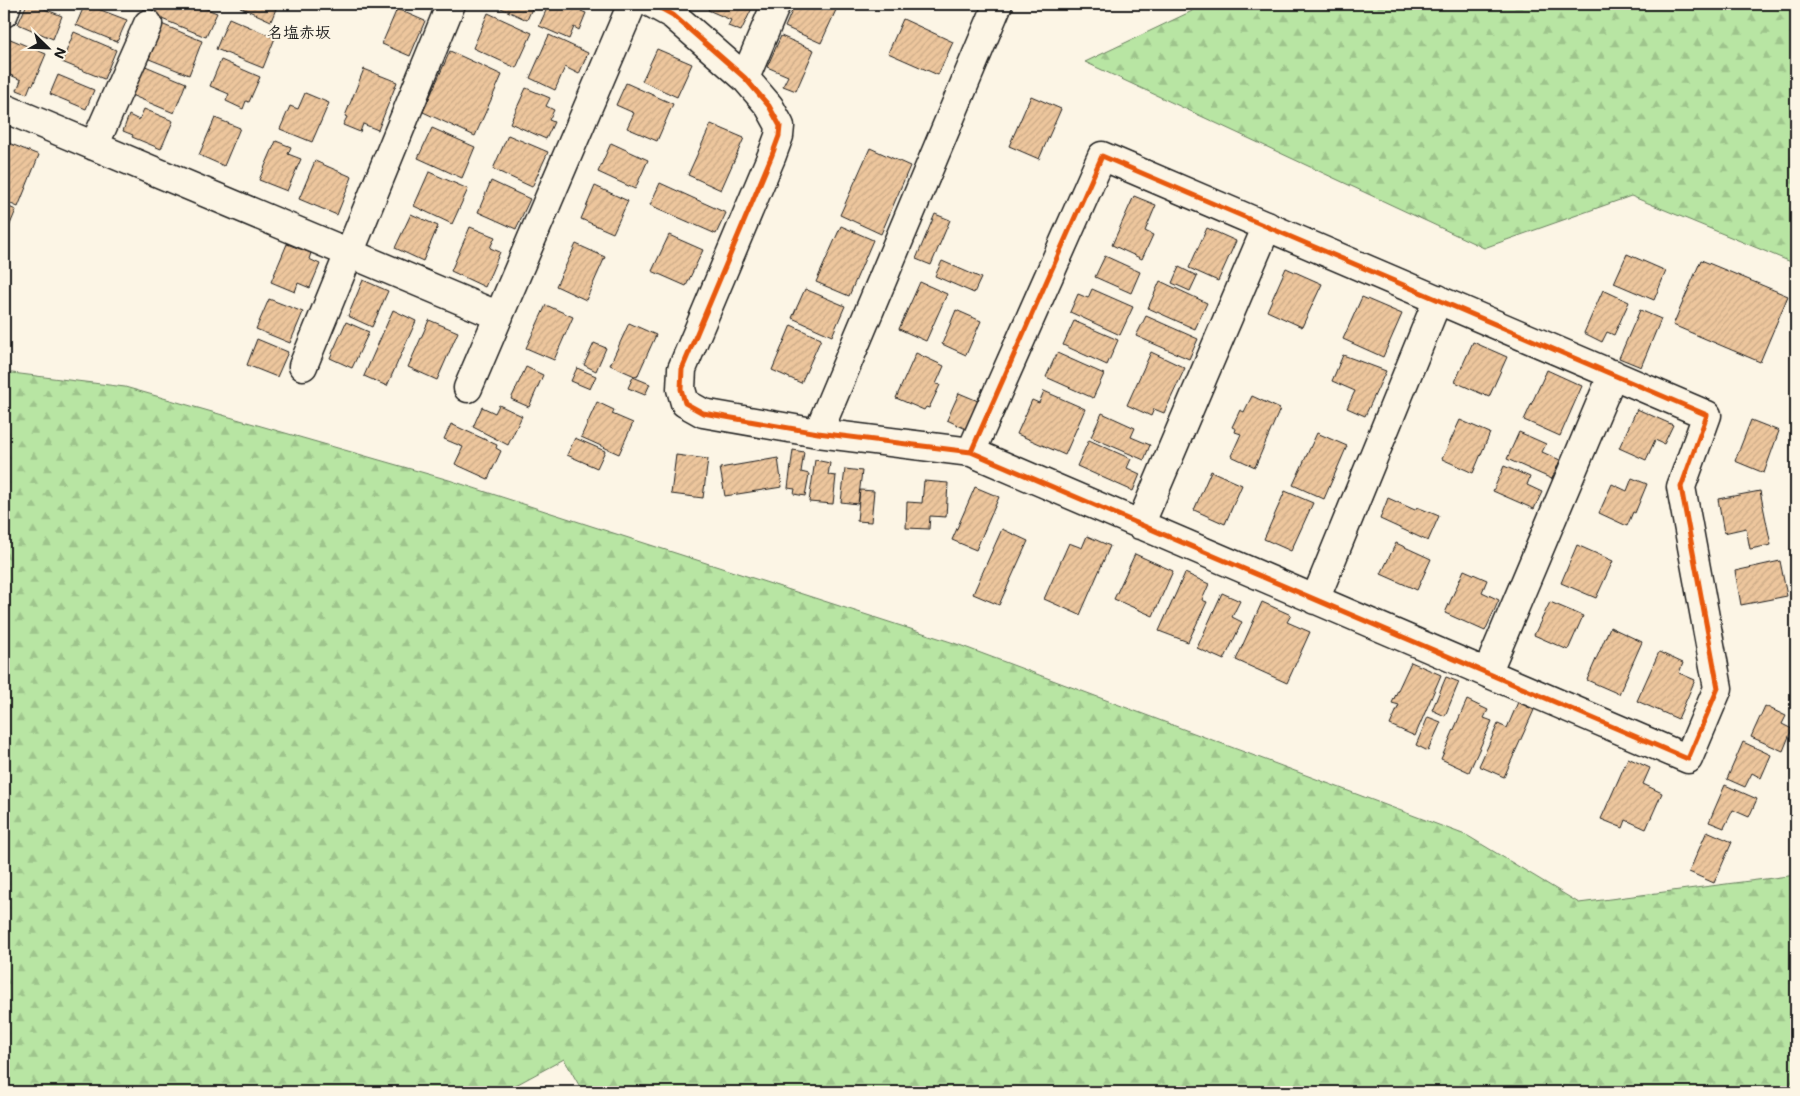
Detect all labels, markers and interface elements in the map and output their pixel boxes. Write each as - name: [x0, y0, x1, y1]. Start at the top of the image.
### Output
- district label: 名塩赤坂: [267, 21, 331, 42]
- north arrow: [22, 22, 72, 72]
- text: N: [50, 45, 71, 62]

